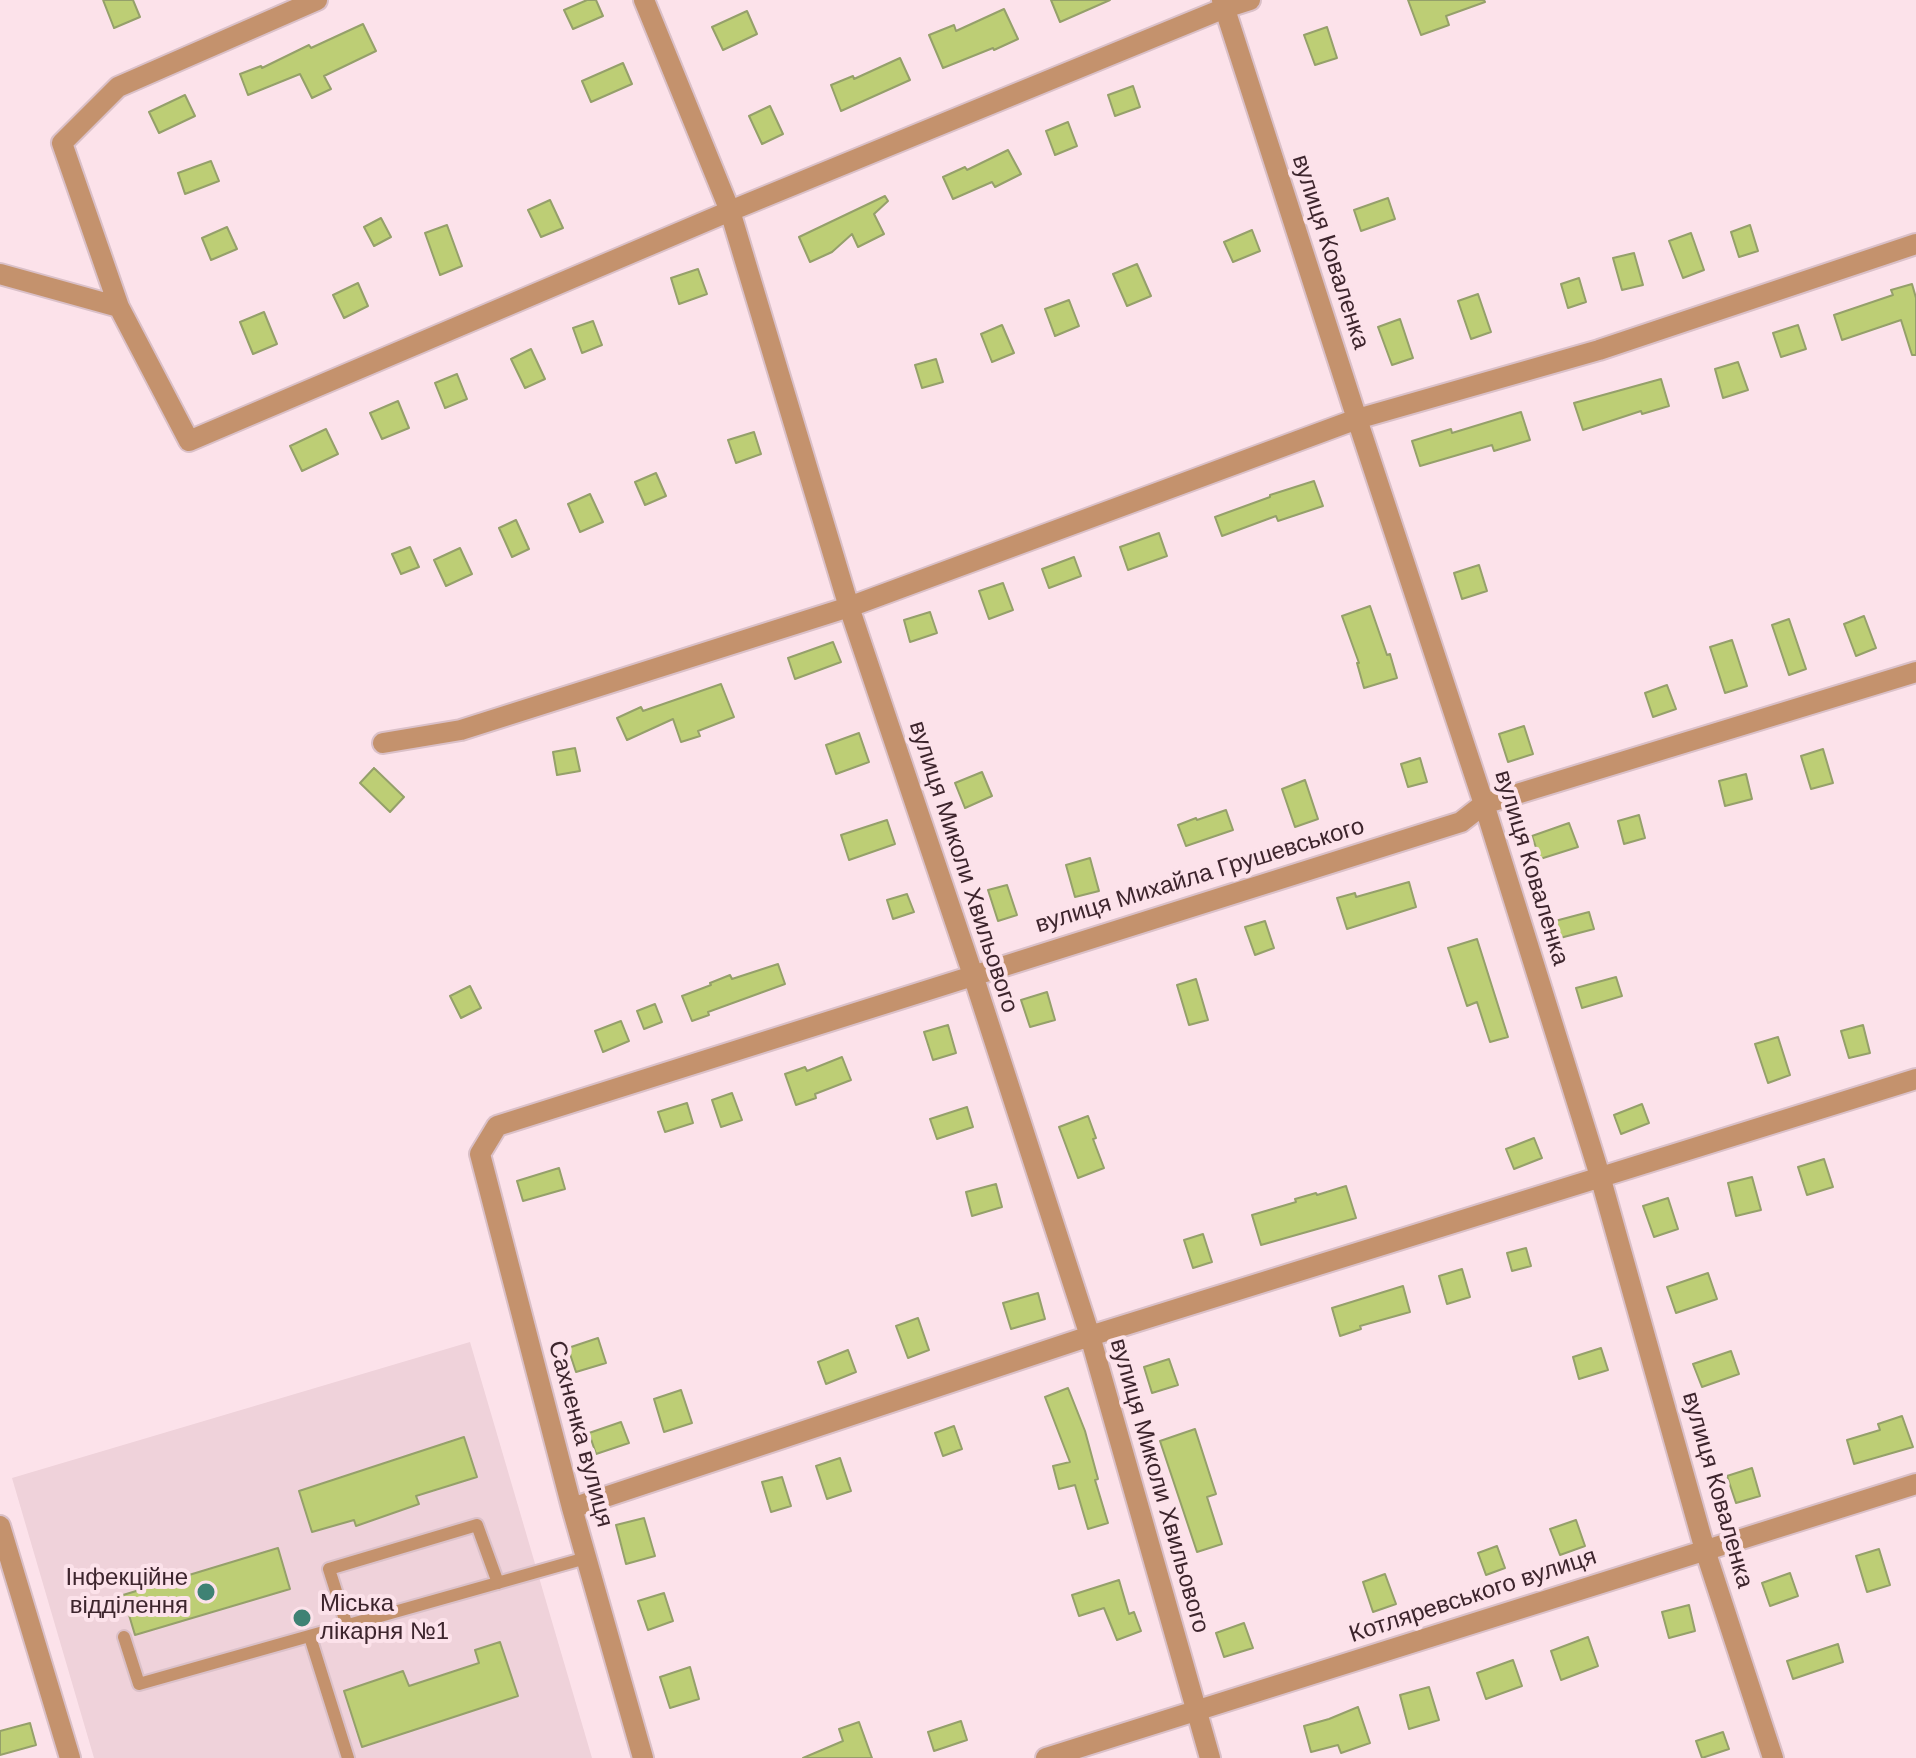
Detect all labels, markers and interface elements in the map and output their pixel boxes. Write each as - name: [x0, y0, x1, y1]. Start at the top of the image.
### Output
- street label: вулиця Коваленка: [1285, 151, 1375, 353]
- street label: вулиця Миколи Хвильового: [902, 718, 1024, 1016]
- street label: вулиця Коваленка: [1488, 767, 1574, 969]
- street label: вулиця Михайла Грушевського: [1032, 812, 1368, 940]
- street label: вулиця Миколи Хвильового: [1103, 1335, 1215, 1637]
- street label: Сахненка вулиця: [541, 1338, 619, 1530]
- street label: вулиця Коваленка: [1675, 1389, 1759, 1591]
- street label: Котляревського вулиця: [1346, 1542, 1600, 1650]
- place label: Інфекційне відділення: [65, 1564, 188, 1620]
- marker: Інфекційне відділення: [195, 1581, 217, 1603]
- place label: Міська лікарня №1: [320, 1590, 449, 1646]
- marker: Міська лікарня №1: [291, 1607, 313, 1629]

